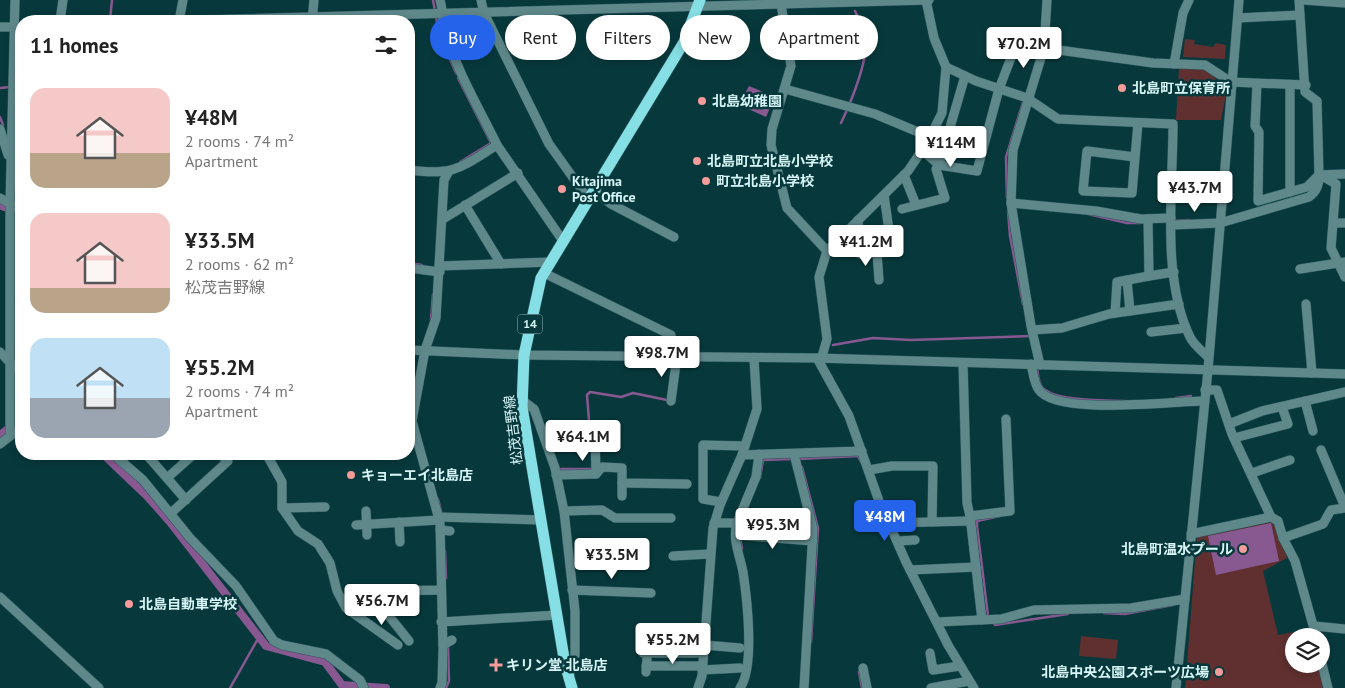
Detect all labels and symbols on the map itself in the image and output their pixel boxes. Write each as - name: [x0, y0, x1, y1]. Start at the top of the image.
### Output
- pin: ¥70.2M: [983, 27, 1065, 69]
- place label: 北島町立保育所: [1132, 79, 1230, 97]
- marker: 北島町立保育所: [1116, 82, 1128, 94]
- place label: 北島幼稚園: [712, 92, 782, 110]
- marker: 北島幼稚園: [696, 95, 708, 107]
- pin: ¥114M: [916, 126, 986, 168]
- place label: 北島町立北島小学校: [707, 152, 833, 170]
- marker: 北島町立北島小学校: [691, 155, 703, 167]
- pin: ¥43.7M: [1154, 170, 1236, 213]
- place label: Kitajima Post Office: [572, 172, 636, 206]
- place label: 町立北島小学校: [716, 172, 814, 190]
- marker: 町立北島小学校: [700, 175, 712, 187]
- marker: Kitajima Post Office: [556, 183, 568, 195]
- pin: ¥41.2M: [825, 224, 907, 267]
- road number: 14: [518, 314, 542, 334]
- pin: ¥98.7M: [621, 336, 703, 378]
- street label: 松茂吉野線: [500, 394, 526, 466]
- pin: ¥64.1M: [542, 420, 624, 462]
- place label: キョーエイ北島店: [361, 466, 473, 484]
- marker: キョーエイ北島店: [345, 469, 357, 481]
- pin: ¥48M: [855, 500, 915, 542]
- pin: ¥95.3M: [732, 508, 814, 550]
- pin: ¥33.5M: [571, 538, 653, 580]
- place label: 北島町温水プール: [1121, 540, 1233, 558]
- marker: 北島町温水プール: [1237, 543, 1249, 555]
- pin: ¥56.7M: [341, 584, 423, 626]
- place label: 北島自動車学校: [139, 595, 237, 613]
- marker: 北島自動車学校: [123, 598, 135, 610]
- pin: ¥55.2M: [632, 622, 714, 665]
- place label: キリン堂 北島店: [506, 656, 608, 674]
- marker: キリン堂 北島店: [490, 659, 502, 671]
- place label: 北島中央公園スポーツ広場: [1041, 663, 1209, 681]
- marker: 北島中央公園スポーツ広場: [1213, 666, 1225, 678]

